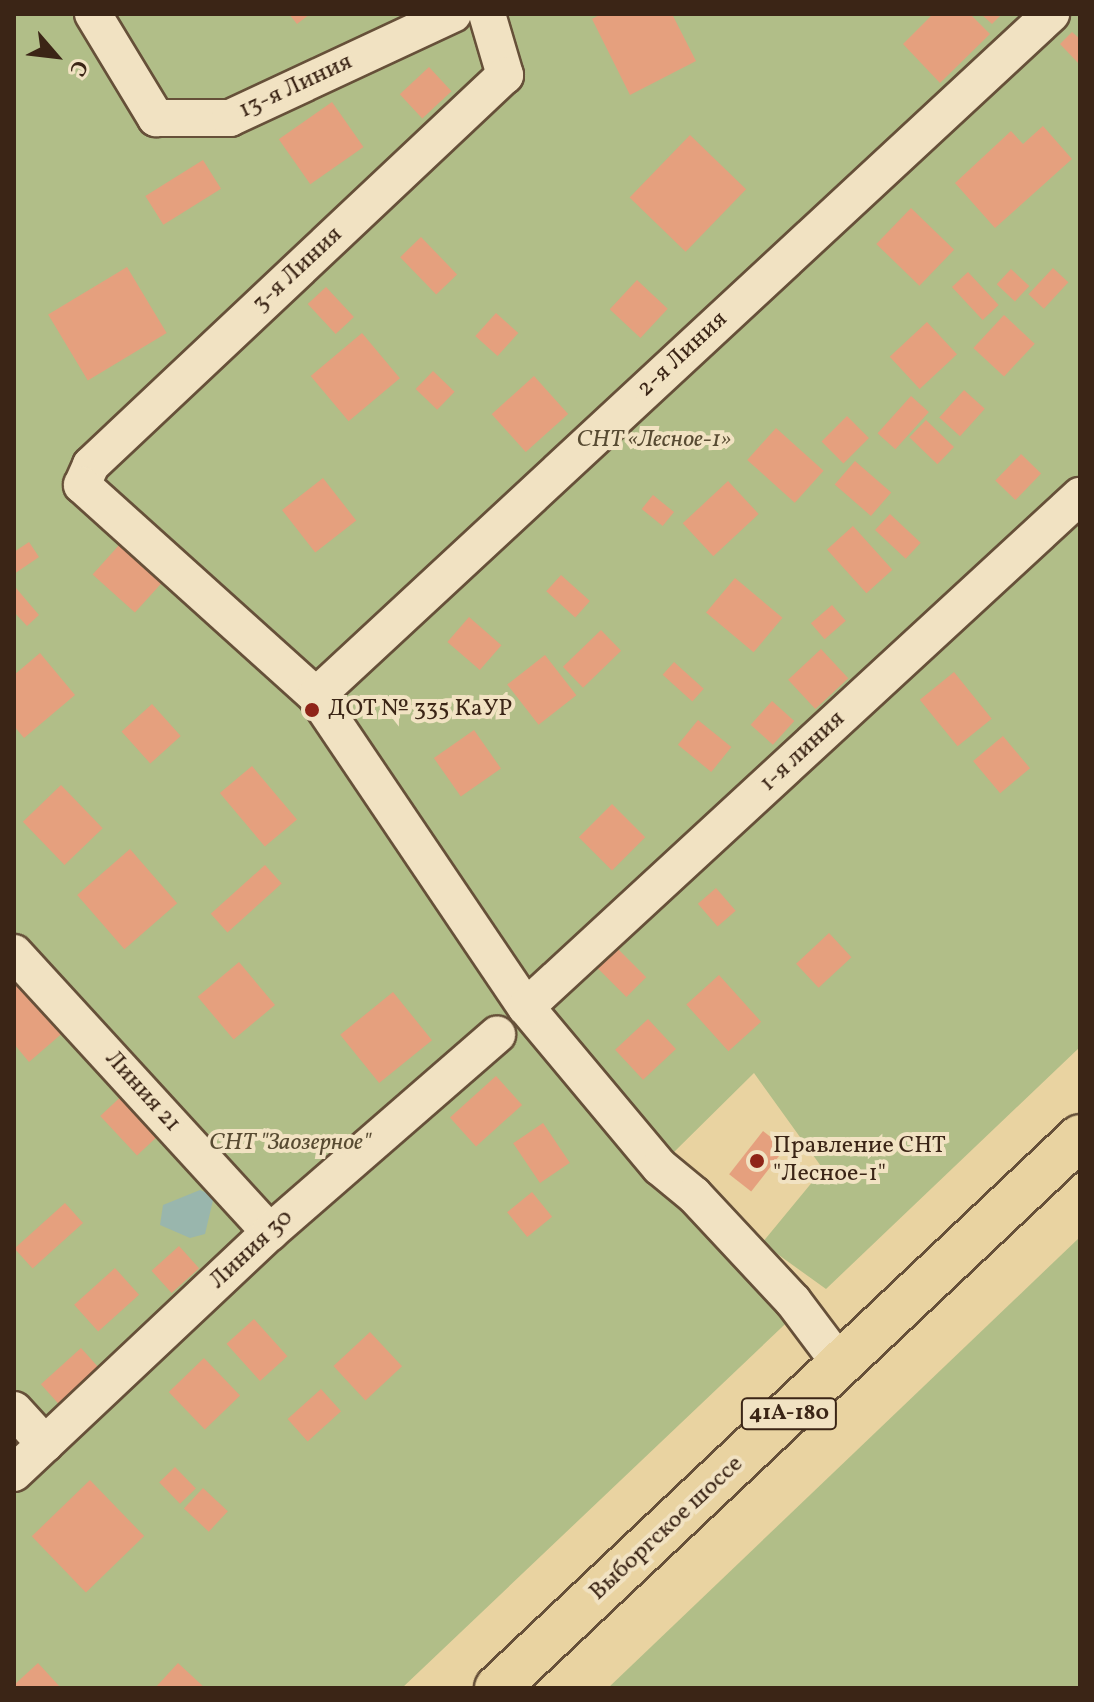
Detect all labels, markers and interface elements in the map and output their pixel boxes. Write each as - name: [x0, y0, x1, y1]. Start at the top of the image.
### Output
- north arrow: [16, 16, 96, 96]
- street label: 13-я Линия: [235, 48, 357, 126]
- text: С: [61, 54, 95, 81]
- street label: 3-я Линия: [247, 221, 349, 319]
- street label: 2-я Линия: [632, 306, 734, 404]
- park label: СНТ «Лесное-1»: [577, 427, 731, 455]
- place label: ДОТ № 335 КаУР: [328, 696, 513, 724]
- marker: ДОТ № 335 КаУР: [303, 701, 321, 719]
- street label: 1-я линия: [755, 706, 851, 798]
- street label: Линия 21: [98, 1045, 186, 1139]
- park label: СНТ "Заозерное": [209, 1130, 371, 1158]
- place label: Правление СНТ "Лесное-1": [773, 1133, 946, 1189]
- marker: Правление СНТ "Лесное-1": [748, 1152, 766, 1170]
- street label: Линия 30: [204, 1204, 300, 1296]
- road number: 41А-180: [739, 1396, 839, 1432]
- street label: Выборгское шоссе: [584, 1451, 750, 1607]

